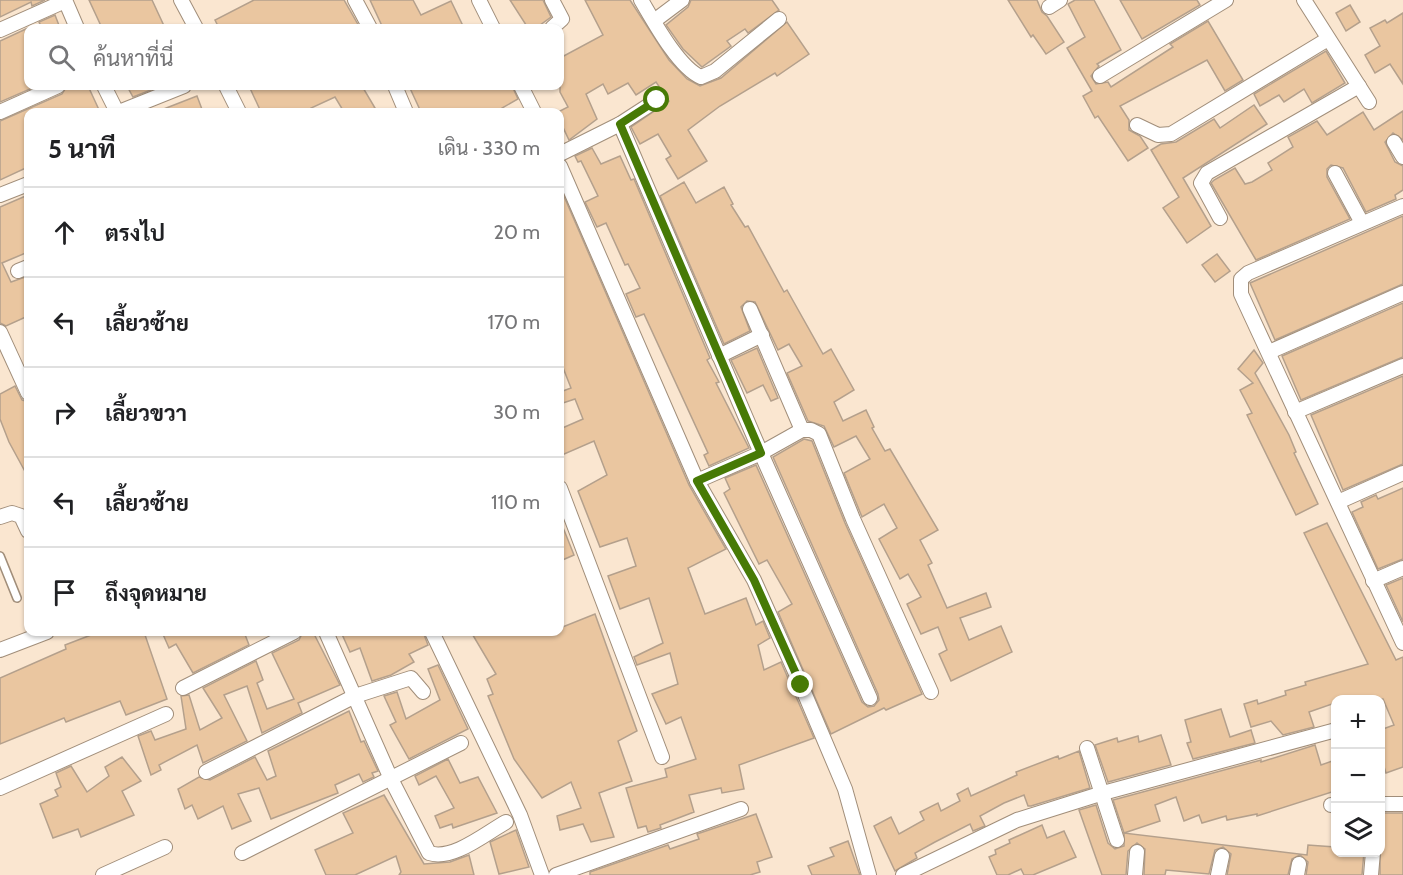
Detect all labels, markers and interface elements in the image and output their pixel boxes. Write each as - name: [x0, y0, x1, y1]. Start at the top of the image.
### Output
- search box: [24, 24, 564, 90]
- icon: search: [45, 41, 78, 74]
- text: ค้นหาที่นี่: [93, 45, 173, 72]
- route start: [643, 86, 669, 112]
- text: 5 นาที: [48, 133, 116, 165]
- text: เดิน · 330 m: [438, 136, 540, 160]
- icon: ahead: [48, 216, 81, 249]
- text: ตรงไป: [105, 220, 165, 247]
- text: 20 m: [494, 220, 540, 244]
- icon: left: [48, 306, 81, 339]
- text: เลี้ยวซ้าย: [105, 310, 189, 337]
- text: 170 m: [488, 310, 540, 334]
- icon: right: [48, 396, 81, 429]
- text: เลี้ยวขวา: [105, 400, 187, 427]
- text: 30 m: [493, 400, 540, 424]
- icon: left: [48, 486, 81, 519]
- text: เลี้ยวซ้าย: [105, 490, 189, 517]
- text: 110 m: [491, 490, 540, 514]
- icon: arrive: [48, 576, 81, 609]
- text: ถึงจุดหมาย: [105, 580, 207, 607]
- route end: [787, 671, 813, 697]
- map controls: [1331, 695, 1385, 857]
- button: +: [1331, 695, 1385, 749]
- button: −: [1331, 749, 1385, 803]
- button: layers: [1331, 803, 1385, 857]

